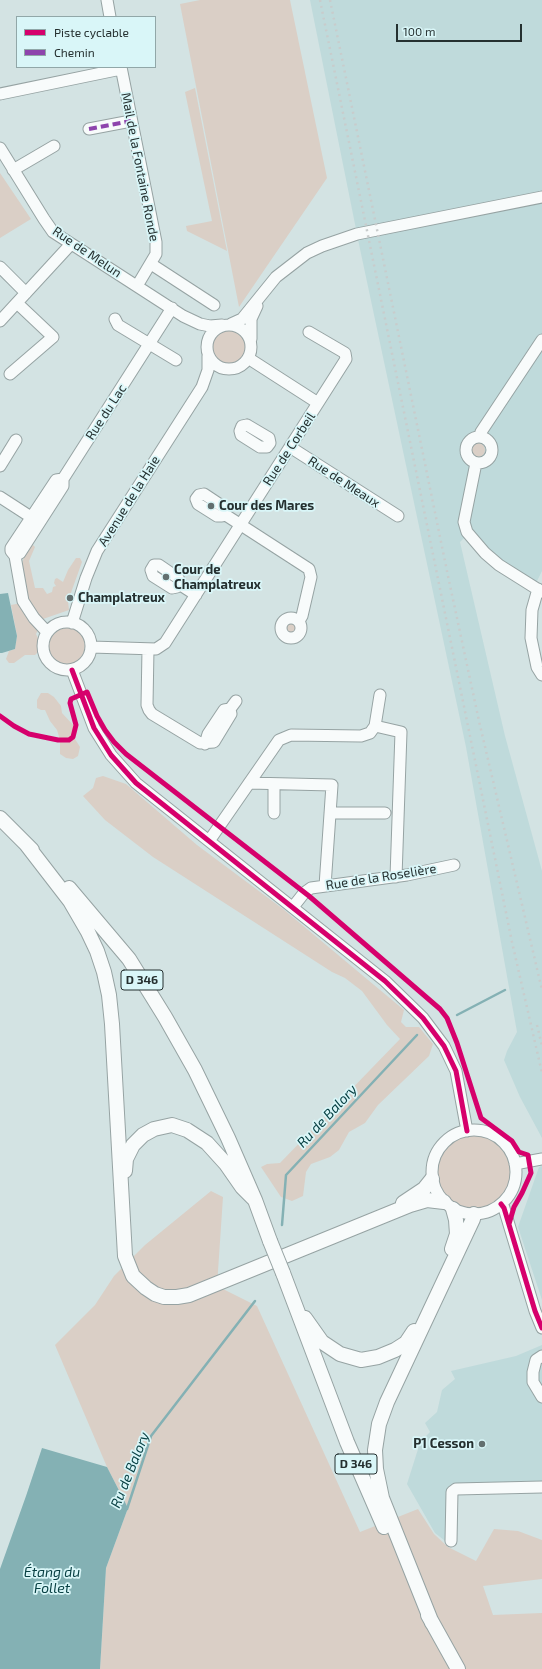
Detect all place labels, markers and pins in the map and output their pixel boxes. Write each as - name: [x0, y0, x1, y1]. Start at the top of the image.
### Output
- place label: Cour des Mares: [219, 498, 314, 514]
- marker: Cour des Mares: [206, 501, 216, 511]
- place label: Cour de Champlatreux: [174, 562, 261, 593]
- marker: Cour de Champlatreux: [161, 572, 171, 582]
- place label: Champlatreux: [78, 590, 165, 606]
- marker: Champlatreux: [65, 593, 75, 603]
- place label: P1 Cesson: [413, 1436, 474, 1452]
- marker: P1 Cesson: [477, 1439, 487, 1449]

